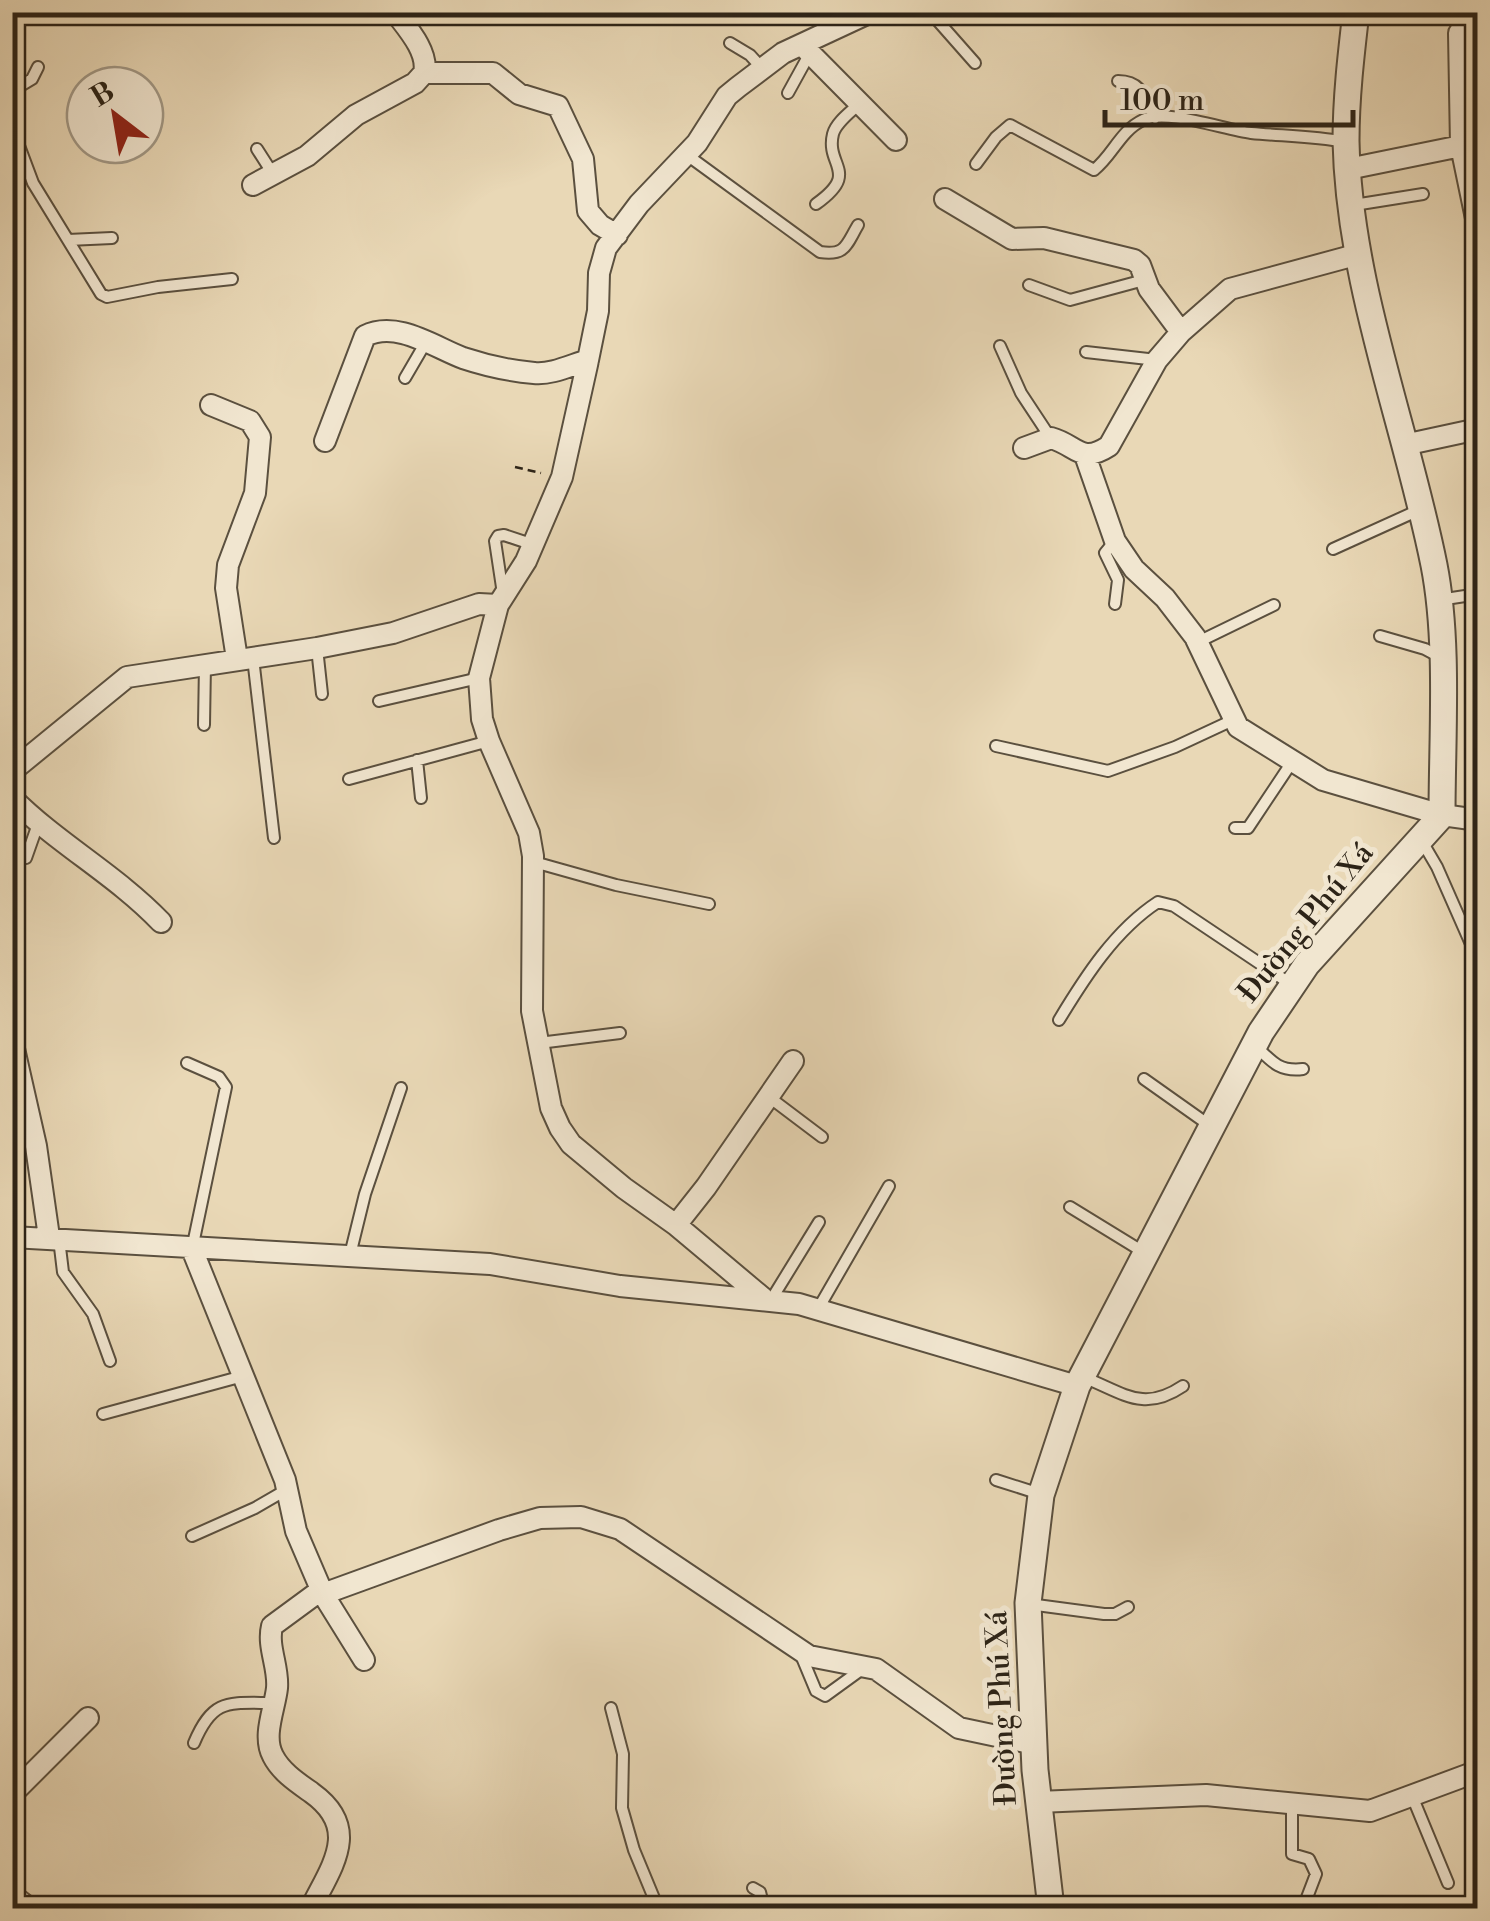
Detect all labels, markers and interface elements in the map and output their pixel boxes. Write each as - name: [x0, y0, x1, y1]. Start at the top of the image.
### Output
- north arrow: [65, 65, 165, 165]
- scale bar: [1105, 65, 1352, 127]
- text: B: [85, 74, 121, 115]
- text: 100 m: [1120, 82, 1204, 120]
- street label: Đường Phú Xá: [1230, 835, 1383, 1011]
- street label: Đường Phú Xá: [978, 1609, 1026, 1806]

